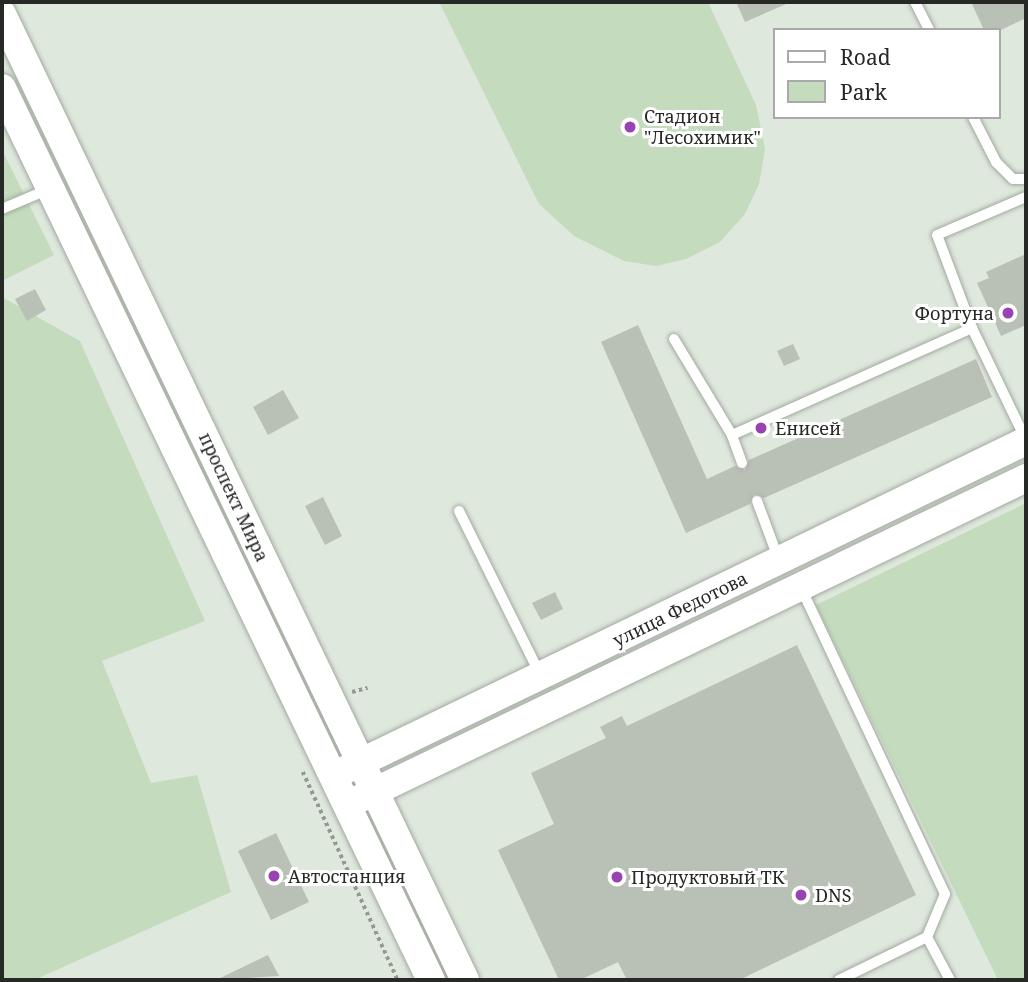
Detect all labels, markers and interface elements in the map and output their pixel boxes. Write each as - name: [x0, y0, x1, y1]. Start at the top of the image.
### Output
- legend: [772, 28, 1000, 119]
- text: Road: [840, 43, 891, 71]
- text: Park: [840, 78, 887, 106]
- place label: Стадион "Лесохимик": [644, 106, 761, 148]
- marker: Стадион "Лесохимик": [622, 119, 638, 135]
- place label: Фортуна: [915, 302, 994, 324]
- marker: Фортуна: [1000, 305, 1016, 321]
- place label: Енисей: [775, 417, 841, 439]
- marker: Енисей: [753, 420, 769, 436]
- street label: проспект Мира: [195, 429, 273, 565]
- street label: улица Федотова: [609, 567, 751, 651]
- place label: Автостанция: [288, 865, 406, 887]
- place label: Продуктовый ТК: [631, 866, 784, 888]
- marker: Автостанция: [266, 868, 282, 884]
- marker: Продуктовый ТК: [609, 869, 625, 885]
- place label: DNS: [815, 884, 852, 906]
- marker: DNS: [793, 887, 809, 903]

